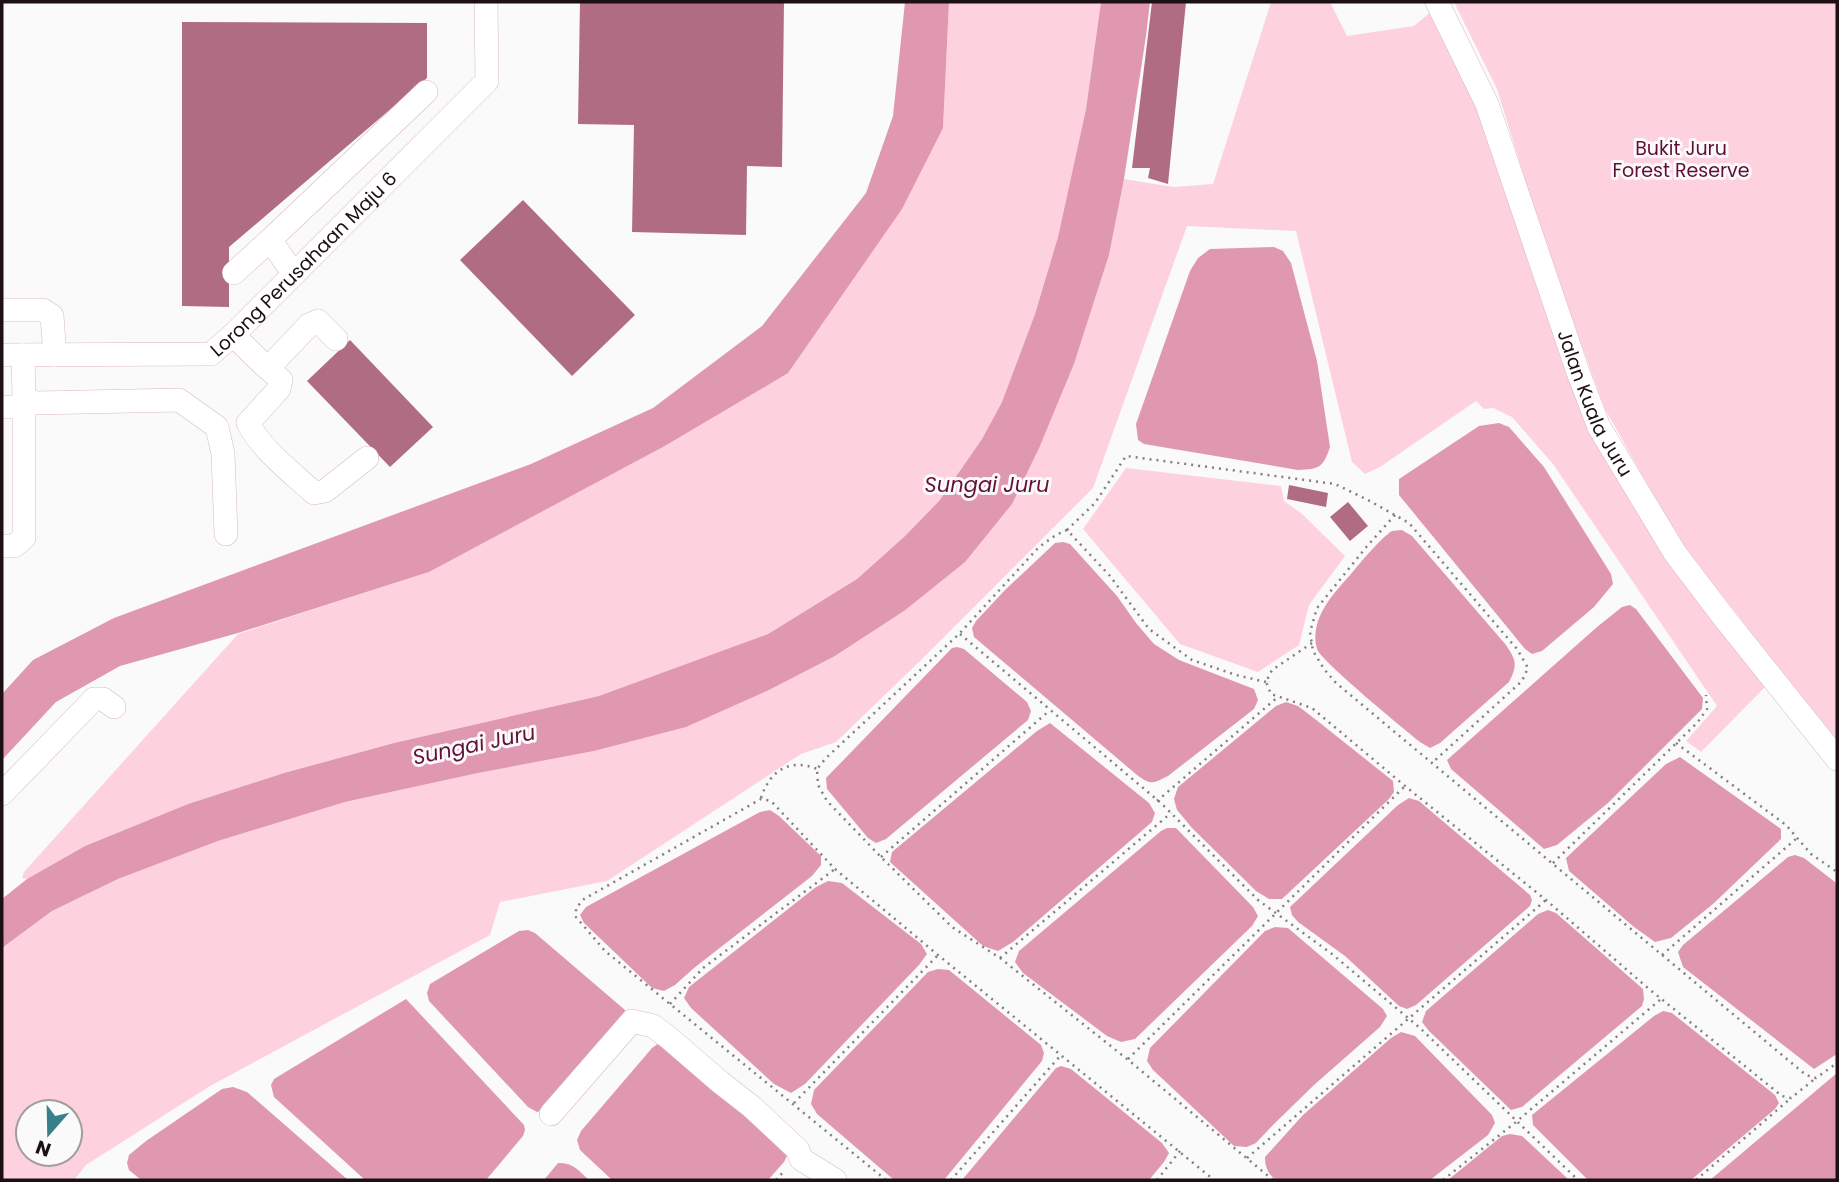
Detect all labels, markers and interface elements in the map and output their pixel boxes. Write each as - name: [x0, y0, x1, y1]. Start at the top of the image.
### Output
- park label: Bukit Juru Forest Reserve: [1612, 135, 1750, 184]
- street label: Lorong Perusahaan Maju 6: [204, 166, 403, 363]
- street label: Jalan Kuala Juru: [1551, 326, 1639, 482]
- water label: Sungai Juru: [925, 470, 1049, 499]
- water label: Sungai Juru: [410, 717, 538, 772]
- north arrow: [14, 1098, 84, 1168]
- text: N: [32, 1133, 55, 1164]

